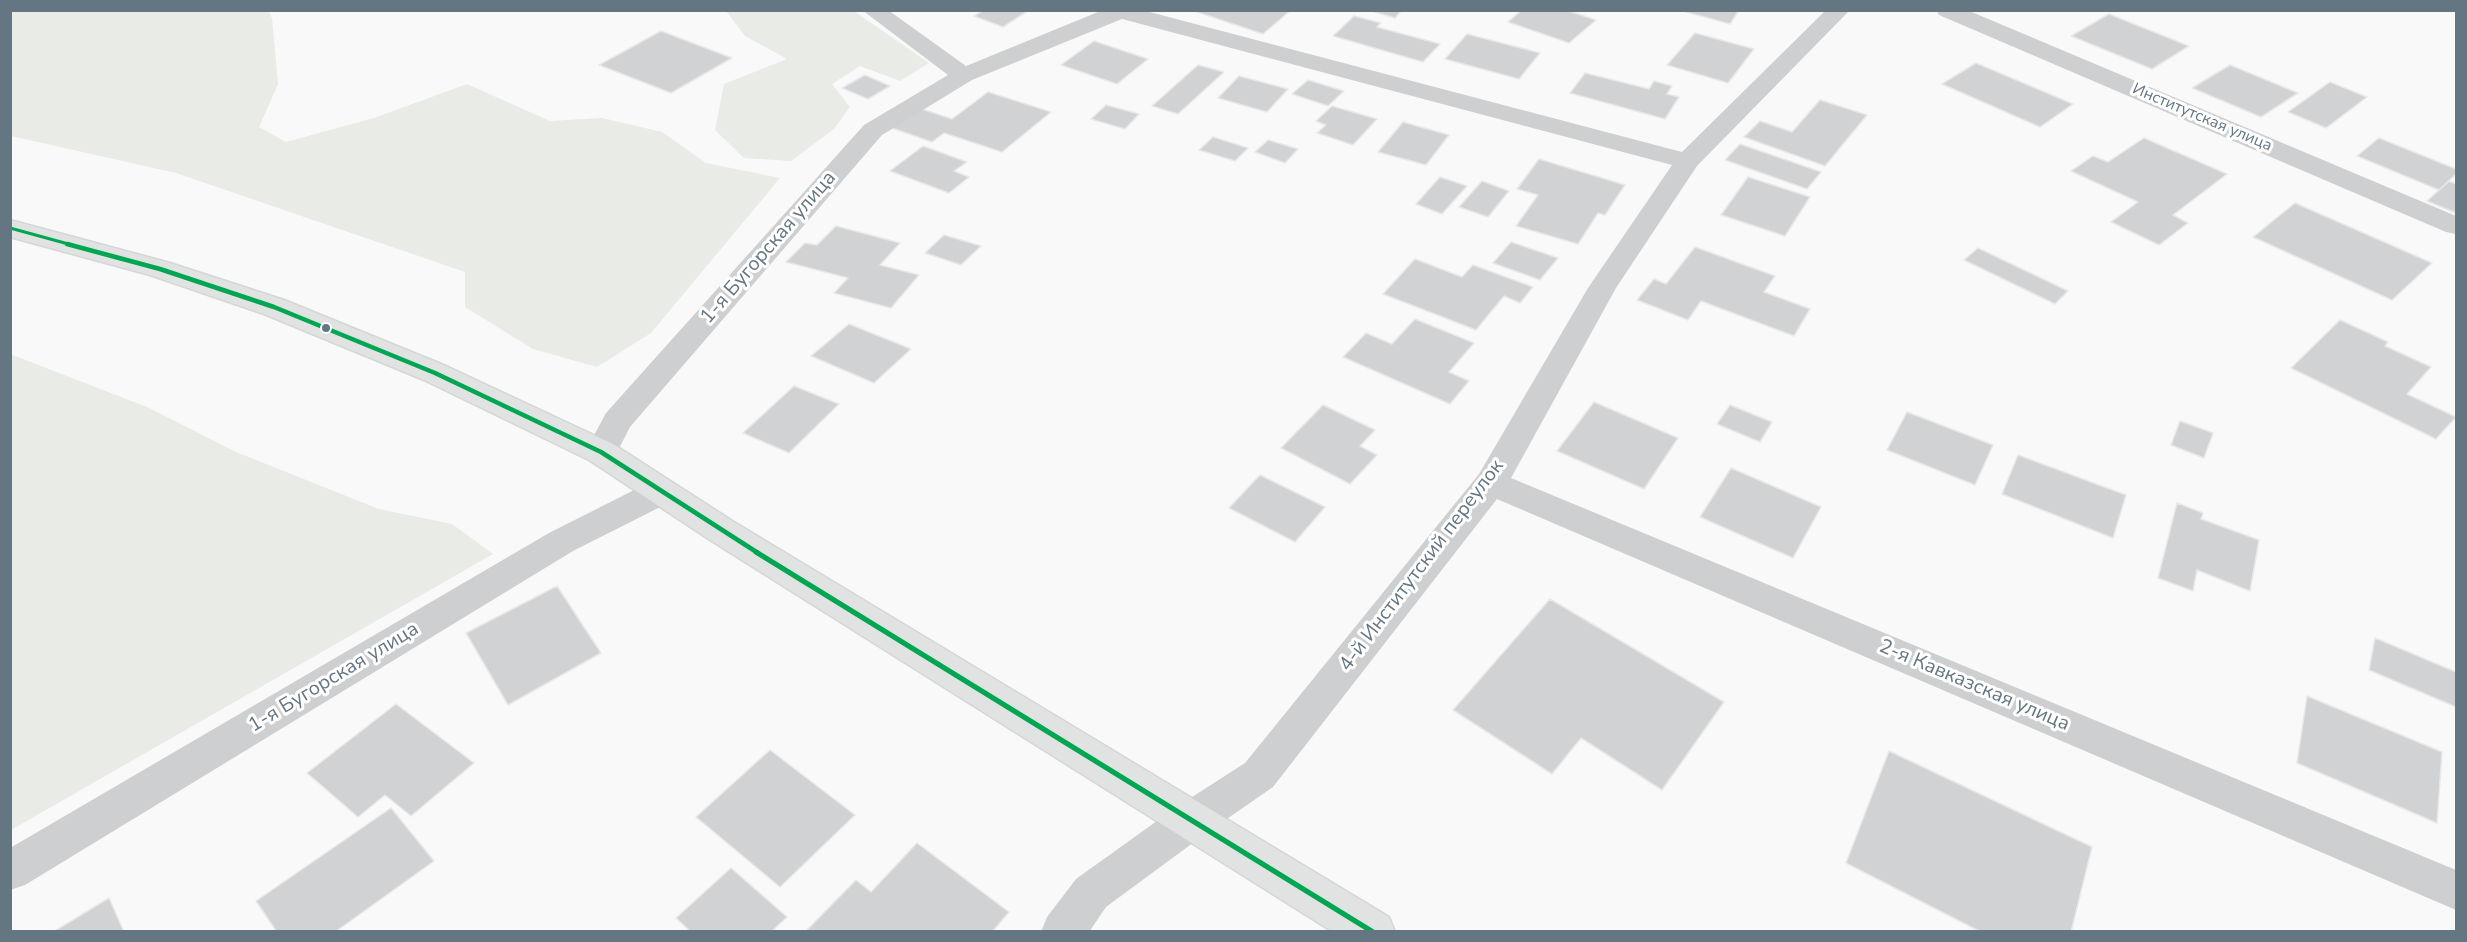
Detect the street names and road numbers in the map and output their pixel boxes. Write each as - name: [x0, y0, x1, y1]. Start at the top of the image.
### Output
- street label: Институтская улица: [2129, 80, 2275, 156]
- street label: 1-я Бугорская улица: [696, 167, 842, 329]
- street label: 4-й Институтский переулок: [1335, 455, 1509, 677]
- street label: 1-я Бугорская улица: [244, 618, 424, 738]
- street label: 2-я Кавказская улица: [1875, 635, 2073, 737]

